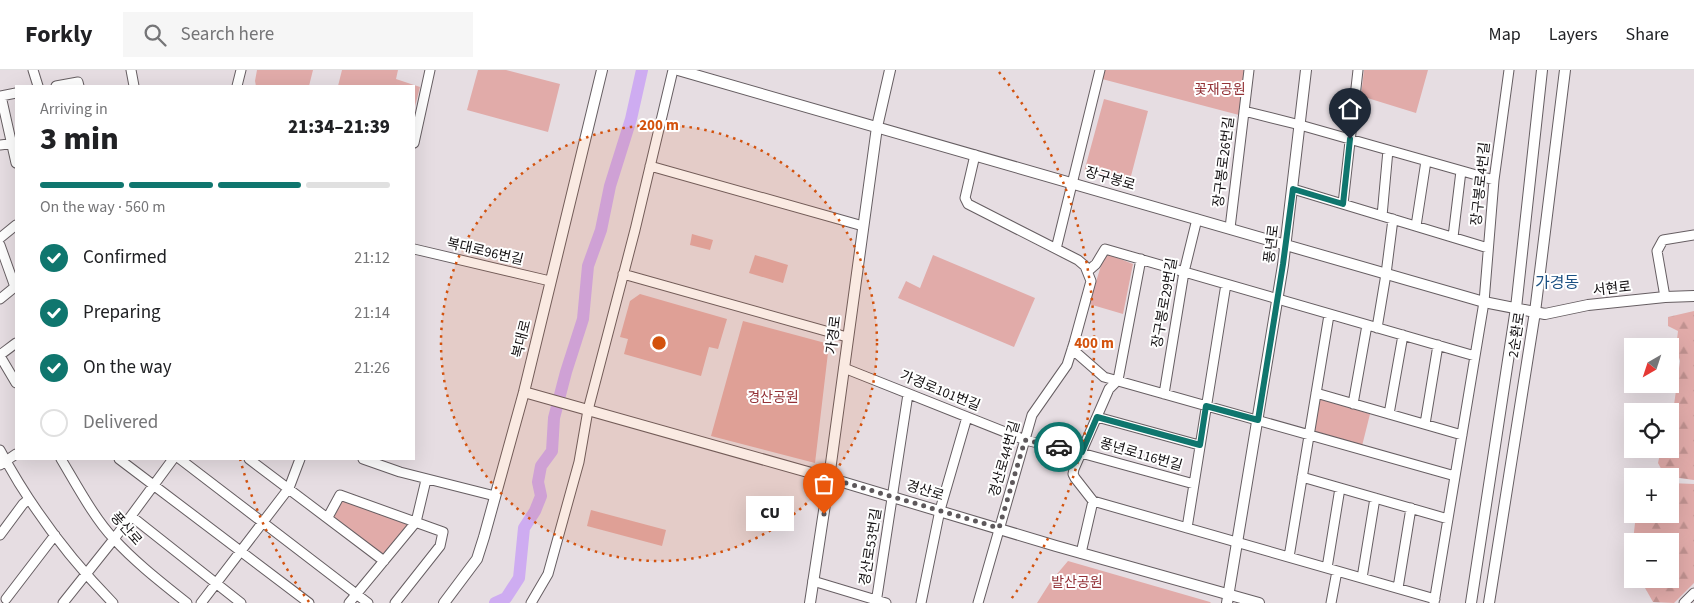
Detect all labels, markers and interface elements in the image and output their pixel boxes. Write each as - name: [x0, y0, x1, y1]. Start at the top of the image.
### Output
- search box: [123, 12, 473, 57]
- text: Forkly: [25, 17, 93, 52]
- icon: search: [141, 21, 169, 49]
- text: Search here: [181, 21, 274, 48]
- text: Map: [1489, 22, 1521, 47]
- text: Layers: [1549, 22, 1598, 47]
- text: Share: [1626, 22, 1669, 47]
- park label: 꽃재공원: [1194, 80, 1246, 100]
- pin: [1329, 88, 1371, 139]
- icon: home: [1336, 95, 1364, 123]
- text: Arriving in: [40, 98, 108, 120]
- text: 21:34–21:39: [288, 114, 390, 141]
- text: 200 m: [639, 115, 679, 136]
- text: 3 min: [40, 116, 119, 162]
- street label: 장구봉로26번길: [1209, 116, 1239, 208]
- street label: 장구봉로4번길: [1467, 141, 1495, 227]
- street label: 장구봉로: [1082, 162, 1138, 196]
- text: On the way · 560 m: [40, 196, 165, 218]
- street label: 풍년로: [1260, 223, 1284, 264]
- street label: 복대로96번길: [445, 233, 525, 271]
- icon: check: [40, 244, 68, 272]
- text: Confirmed: [83, 244, 167, 271]
- text: 21:12: [354, 247, 390, 269]
- street label: 장구봉로29번길: [1147, 256, 1183, 350]
- district label: 가경동: [1535, 272, 1579, 294]
- street label: 서현로: [1592, 277, 1632, 301]
- icon: check: [40, 299, 68, 327]
- text: Preparing: [83, 299, 161, 326]
- text: 21:14: [354, 302, 390, 324]
- street label: 2순환로: [1504, 311, 1530, 359]
- street label: 가경로: [822, 314, 846, 355]
- street label: 복대로: [508, 318, 536, 360]
- text: 400 m: [1074, 333, 1114, 354]
- centre of rings: [650, 334, 668, 352]
- north arrow: [1624, 338, 1679, 392]
- map controls: [1624, 338, 1679, 588]
- icon: check: [40, 354, 68, 382]
- text: On the way: [83, 354, 172, 381]
- text: 21:26: [354, 357, 390, 379]
- street label: 가경로101번길: [897, 366, 983, 416]
- park label: 경산공원: [747, 388, 799, 408]
- button: locate: [1624, 403, 1679, 458]
- text: Delivered: [83, 409, 158, 436]
- street label: 경산로44번길: [985, 419, 1025, 499]
- courier: [1034, 422, 1084, 472]
- icon: car: [1045, 433, 1073, 461]
- street label: 풍년로116번길: [1097, 434, 1185, 476]
- pin: [803, 463, 845, 514]
- button: +: [1624, 468, 1679, 523]
- icon: bag: [810, 470, 838, 498]
- street label: 경산로: [904, 476, 947, 506]
- callout: CU: [746, 496, 794, 532]
- text: CU: [760, 502, 780, 524]
- street label: 경산로53번길: [855, 507, 887, 587]
- street label: 풍산로: [106, 508, 146, 550]
- button: −: [1624, 533, 1679, 588]
- park label: 발산공원: [1051, 573, 1103, 593]

